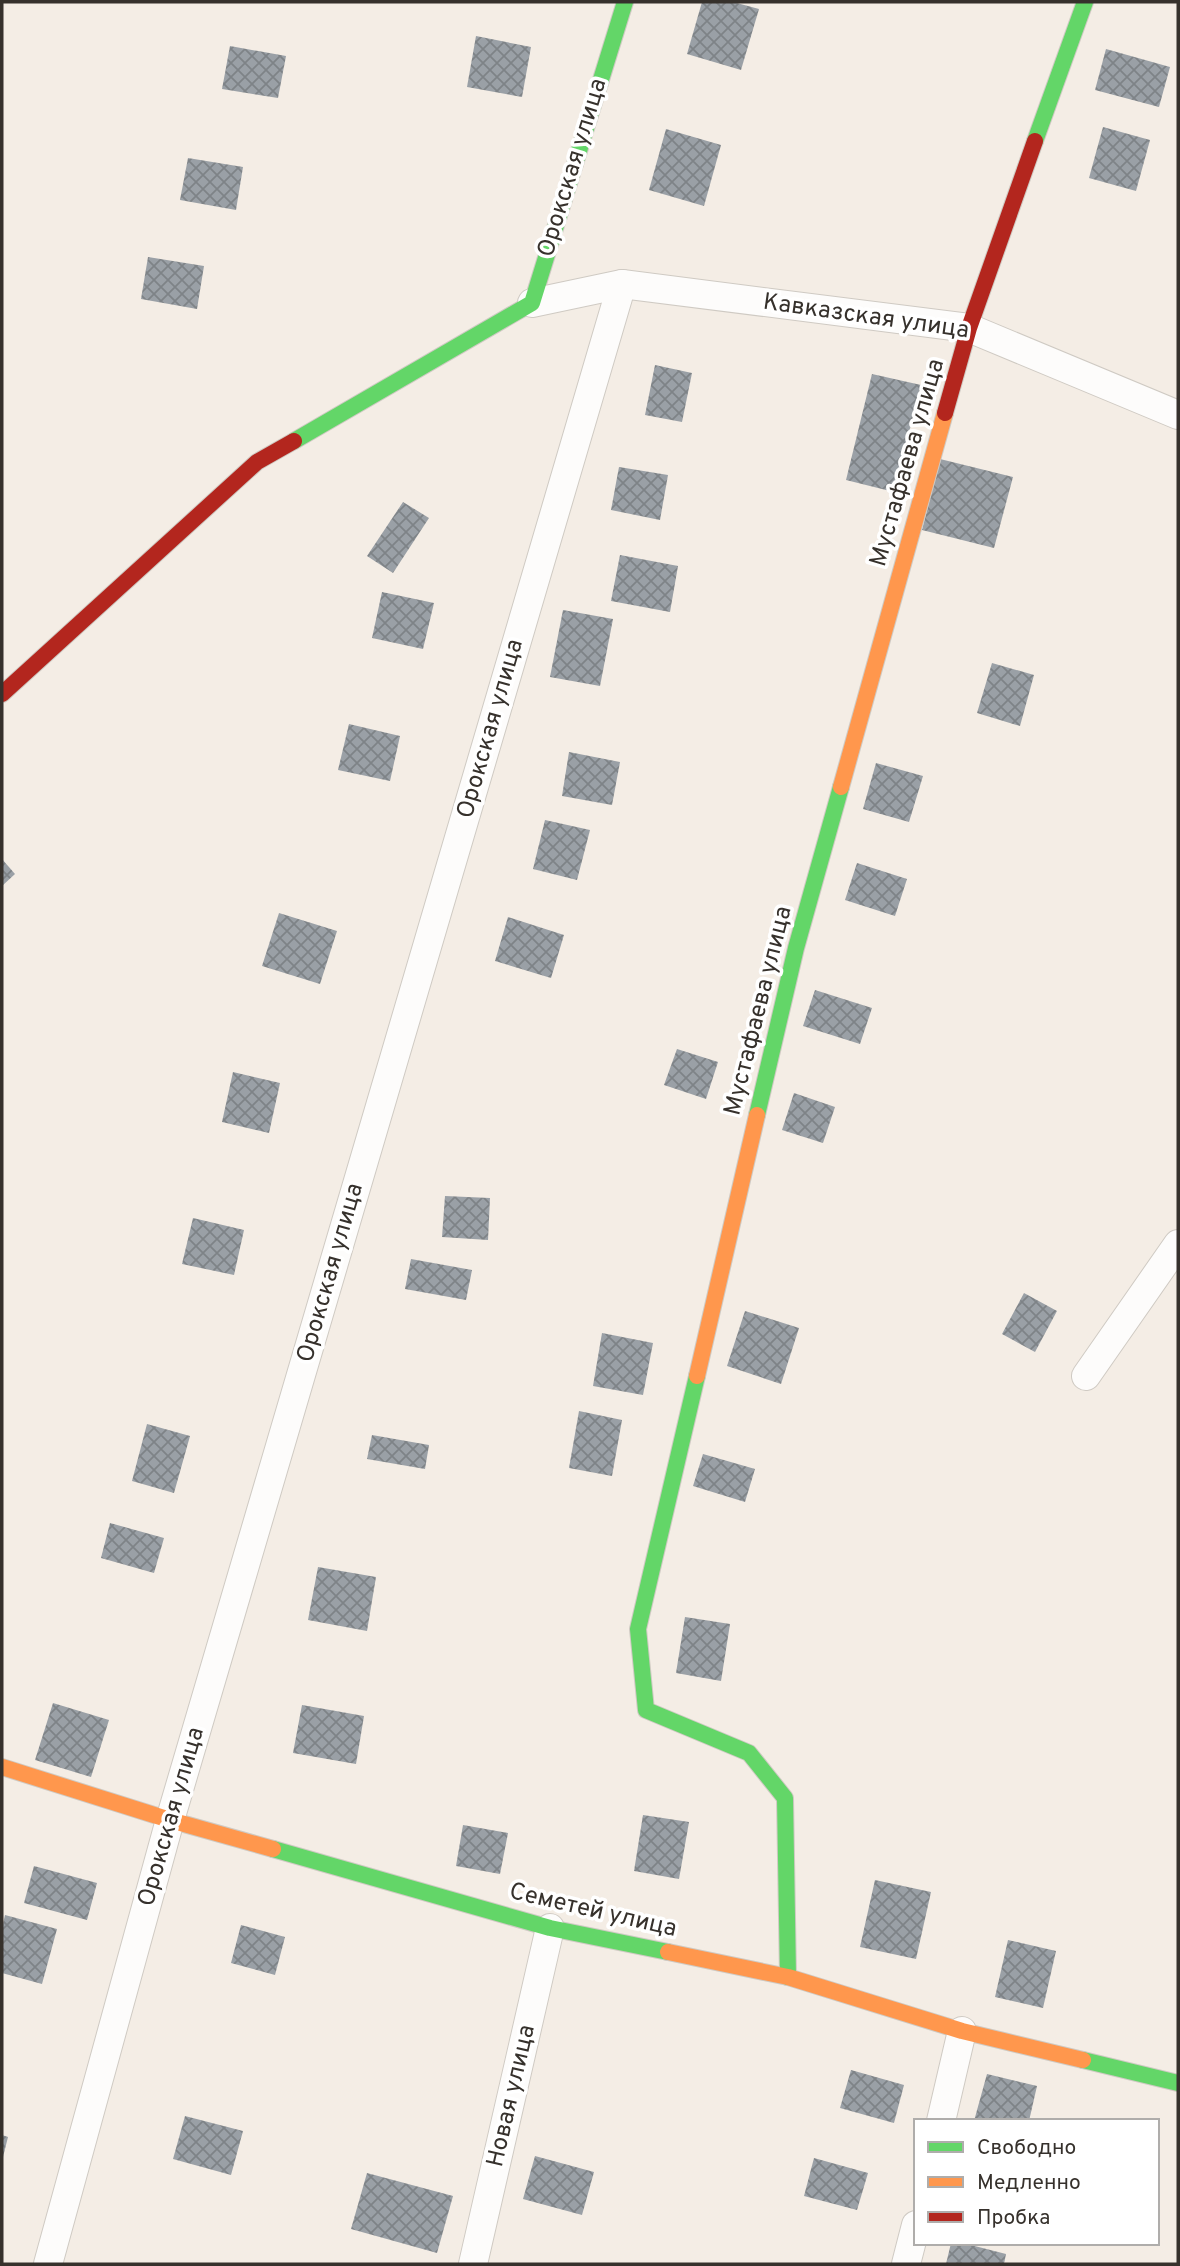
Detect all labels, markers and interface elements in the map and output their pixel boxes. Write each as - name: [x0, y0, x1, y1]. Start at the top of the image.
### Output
- street label: Орокская улица: [532, 75, 614, 261]
- street label: Кавказская улица: [761, 288, 971, 346]
- street label: Мустафаева улица: [864, 356, 952, 570]
- street label: Орокская улица: [451, 636, 531, 822]
- street label: Мустафаева улица: [718, 903, 800, 1119]
- street label: Орокская улица: [291, 1180, 371, 1366]
- street label: Орокская улица: [132, 1724, 212, 1910]
- street label: Семетей улица: [506, 1877, 680, 1945]
- street label: Новая улица: [481, 2022, 543, 2170]
- legend: [914, 2119, 1159, 2245]
- text: Свободно: [977, 2135, 1076, 2162]
- text: Медленно: [977, 2170, 1081, 2197]
- text: Пробка: [977, 2205, 1050, 2232]

